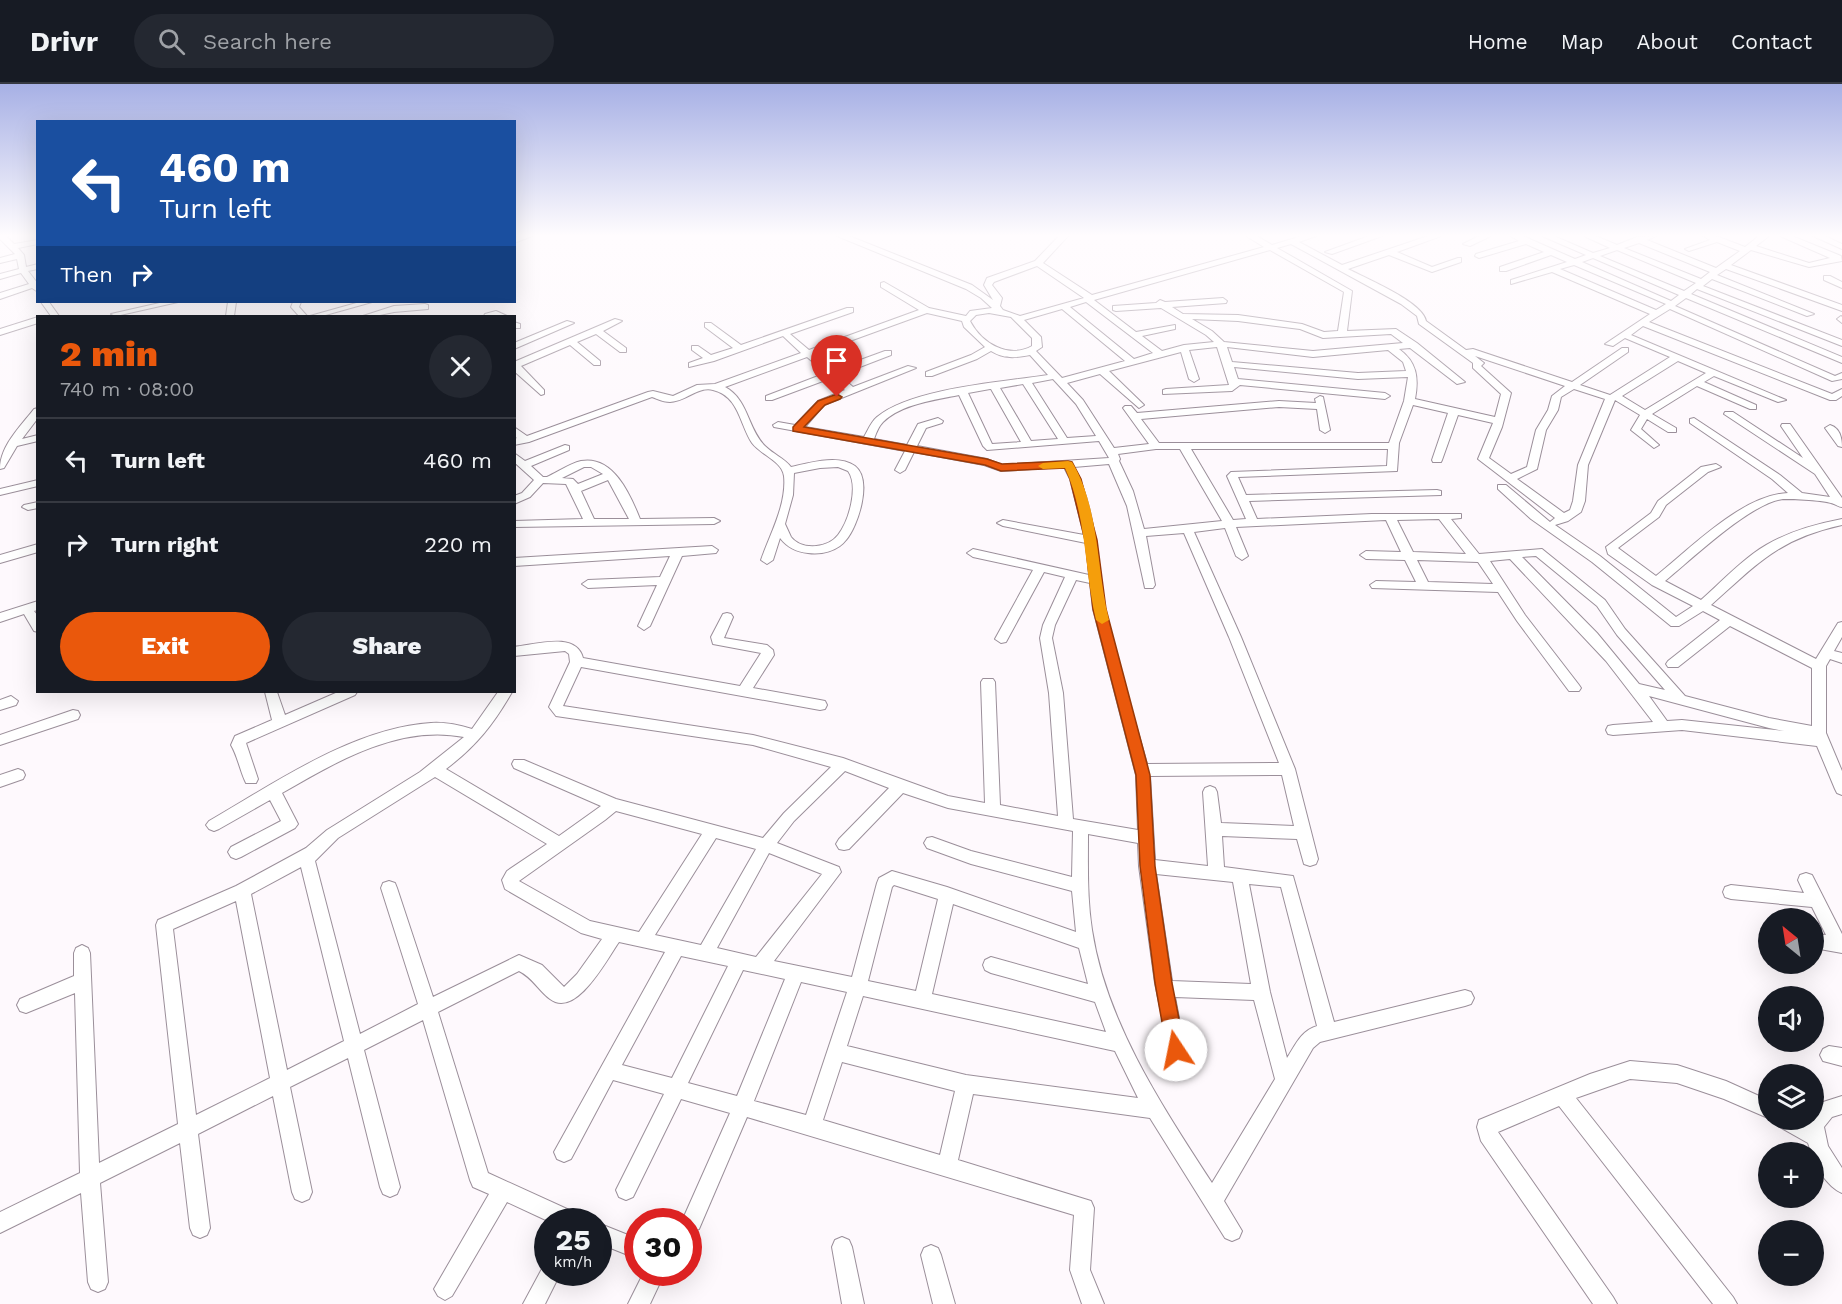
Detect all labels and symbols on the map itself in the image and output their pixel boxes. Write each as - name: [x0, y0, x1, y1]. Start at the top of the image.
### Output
- pin: [811, 335, 862, 397]
- north arrow: [1758, 908, 1824, 974]
- position arrow: [1144, 1018, 1208, 1082]
- speed limit sign: 30: [624, 1208, 702, 1286]

